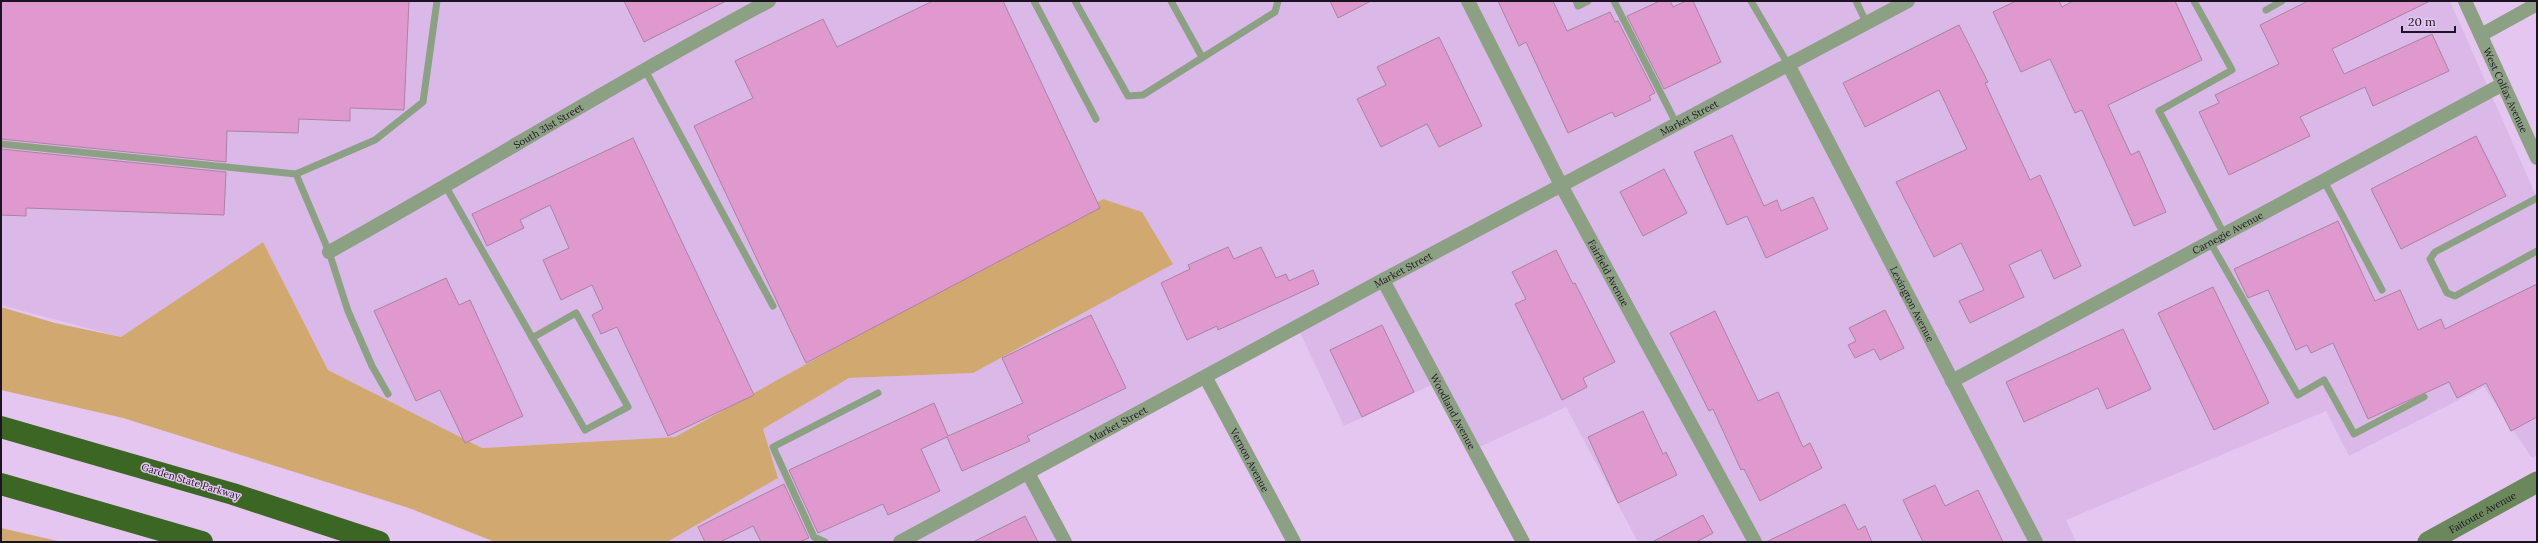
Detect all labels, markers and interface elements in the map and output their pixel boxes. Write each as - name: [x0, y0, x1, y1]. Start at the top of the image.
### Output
- scale bar: [2402, 8, 2455, 34]
- text: 20 m: [2408, 14, 2436, 29]
- street label: West Colfax Avenue: [2480, 46, 2531, 135]
- street label: Market Street: [1658, 97, 1721, 139]
- street label: South 31st Street: [511, 101, 586, 152]
- street label: Carnegie Avenue: [2190, 208, 2266, 257]
- street label: Fairfield Avenue: [1585, 237, 1632, 309]
- street label: Market Street: [1372, 249, 1435, 291]
- street label: Lexington Avenue: [1887, 264, 1937, 345]
- street label: Woodland Avenue: [1427, 372, 1479, 452]
- street label: Market Street: [1087, 403, 1150, 445]
- street label: Vernon Avenue: [1227, 425, 1272, 495]
- street label: Garden State Parkway: [140, 460, 243, 503]
- street label: Faitoute Avenue: [2447, 489, 2519, 536]

